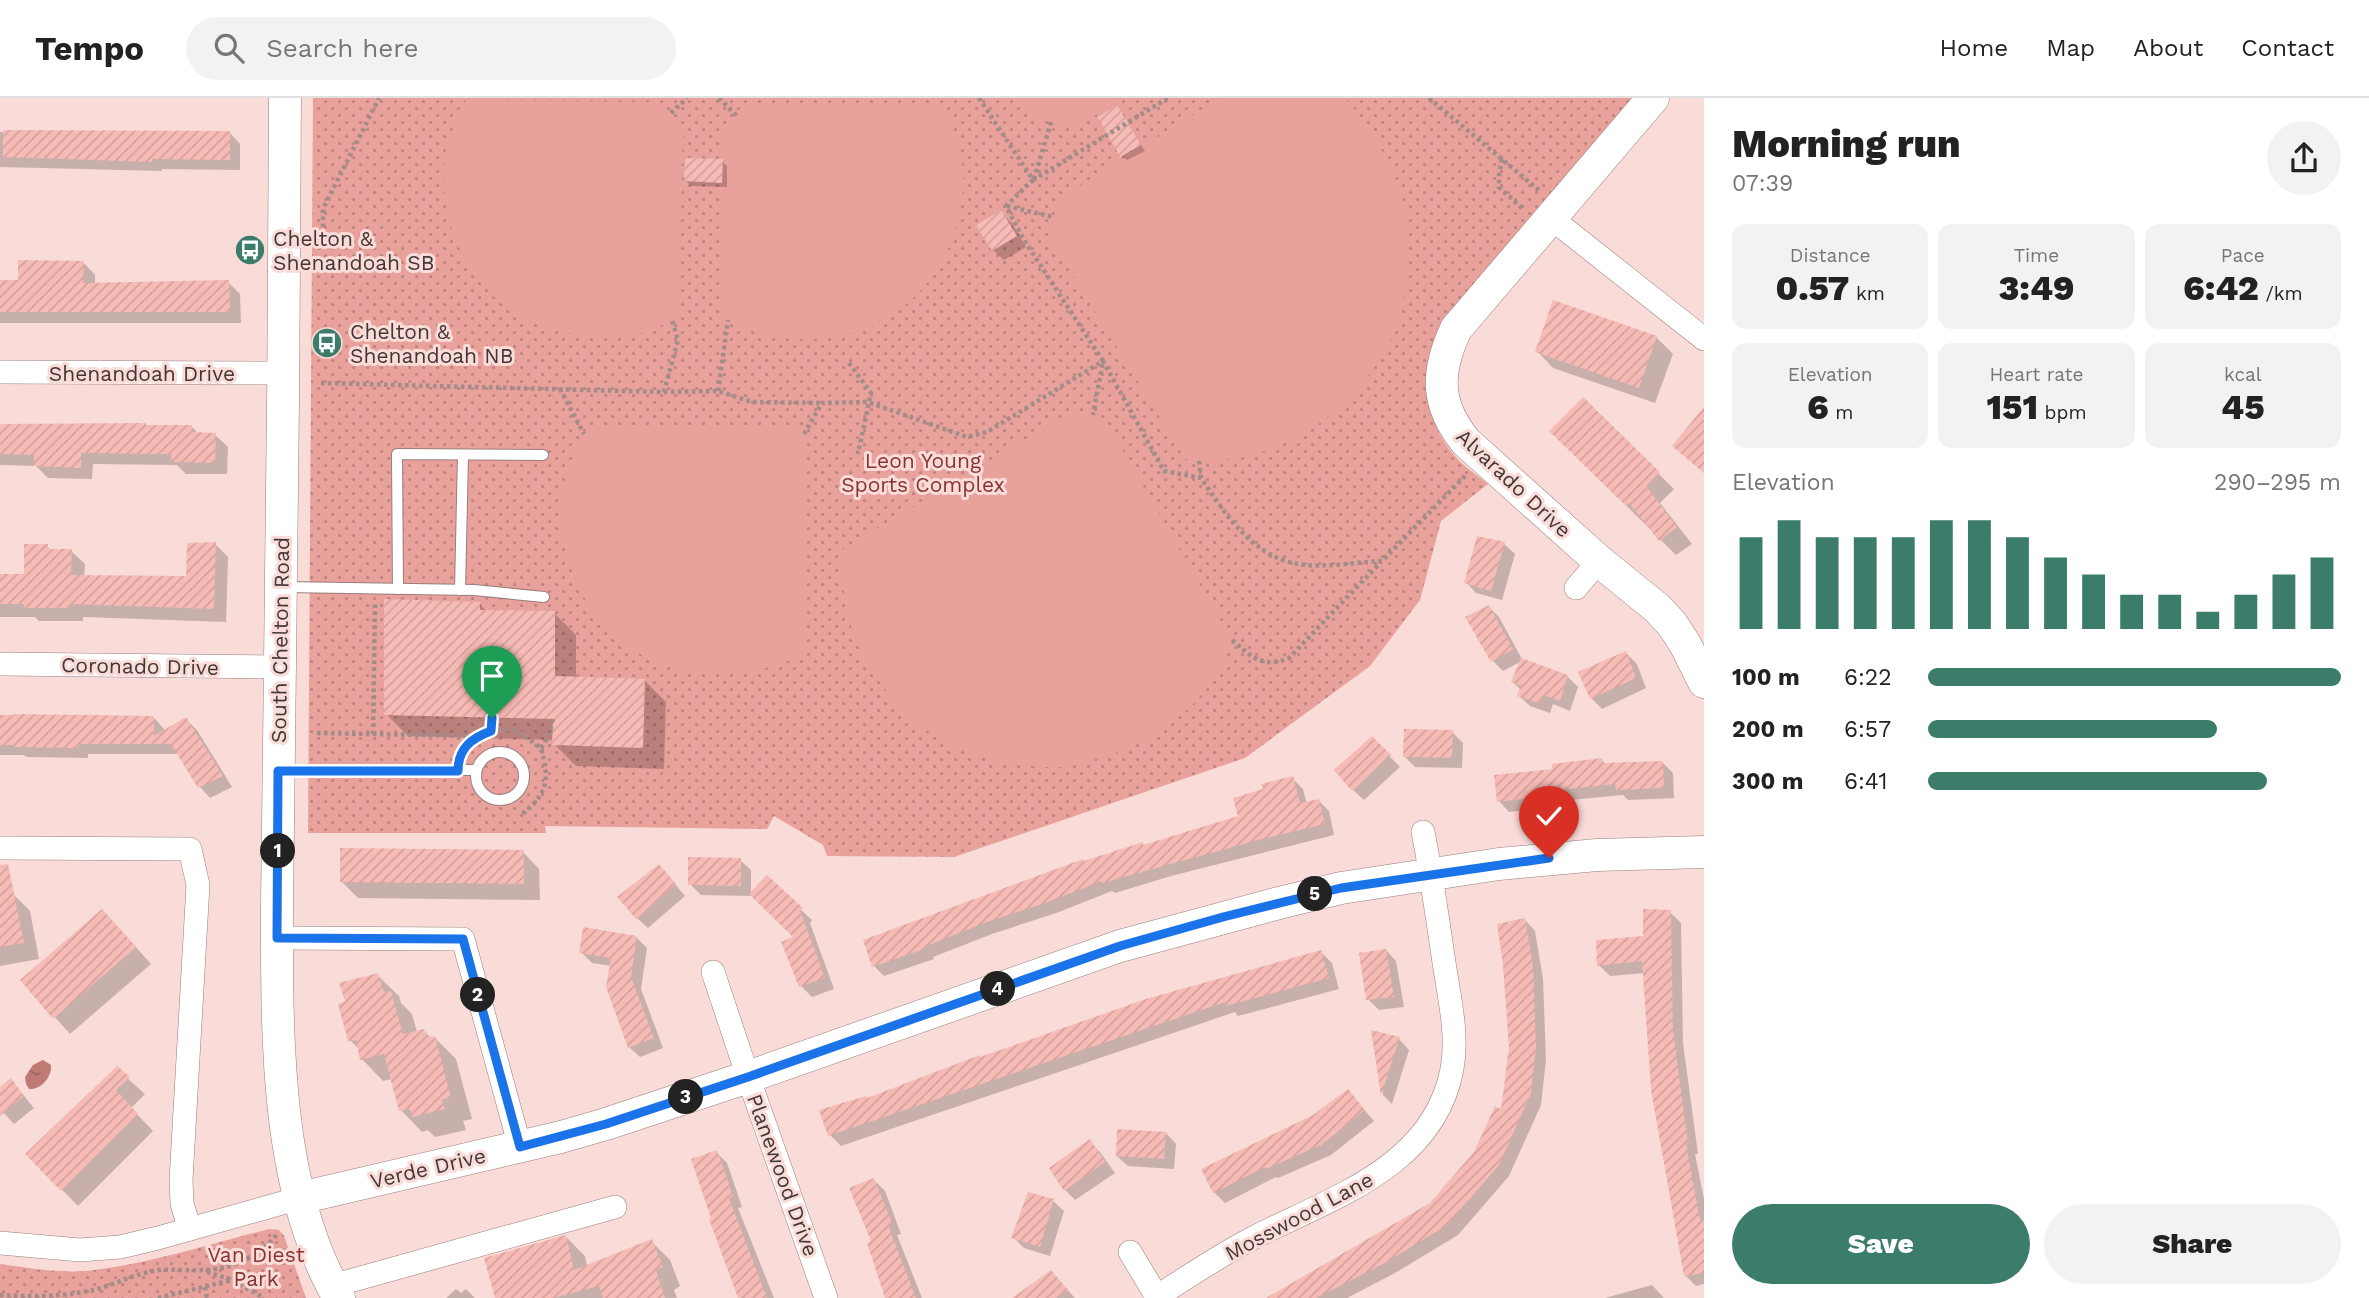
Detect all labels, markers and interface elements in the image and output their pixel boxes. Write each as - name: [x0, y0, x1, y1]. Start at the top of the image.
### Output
- search box: [186, 17, 676, 80]
- text: Tempo: [35, 29, 144, 68]
- icon: search: [210, 29, 248, 67]
- text: Search here: [266, 33, 419, 63]
- text: Home: [1940, 34, 2008, 62]
- text: Map: [2046, 34, 2095, 62]
- text: About: [2133, 34, 2203, 62]
- text: Contact: [2241, 34, 2334, 62]
- button: share: [2267, 121, 2341, 195]
- text: Morning run: [1732, 122, 1961, 166]
- text: 07:39: [1732, 170, 1793, 197]
- place label: Chelton & Shenandoah SB: [273, 226, 434, 275]
- bus stop icon: Chelton & Shenandoah SB: [233, 233, 267, 267]
- text: Distance: [1790, 244, 1871, 267]
- text: Time: [2014, 244, 2059, 267]
- text: Pace: [2221, 244, 2265, 267]
- text: 0.57: [1776, 267, 1849, 309]
- text: 3:49: [1998, 267, 2075, 309]
- text: 6:42: [2183, 267, 2259, 309]
- text: km: [1849, 282, 1885, 305]
- text: /km: [2259, 282, 2303, 305]
- place label: Chelton & Shenandoah NB: [350, 319, 513, 368]
- bus stop icon: Chelton & Shenandoah NB: [310, 326, 344, 360]
- street label: Shenandoah Drive: [49, 361, 235, 386]
- text: Elevation: [1788, 363, 1873, 386]
- text: Heart rate: [1990, 363, 2083, 386]
- text: kcal: [2224, 363, 2262, 386]
- text: 6: [1807, 386, 1829, 428]
- text: 151: [1986, 386, 2038, 428]
- text: 45: [2221, 386, 2265, 428]
- text: m: [1829, 401, 1853, 424]
- text: bpm: [2038, 401, 2087, 424]
- street label: Alvarado Drive: [1451, 423, 1577, 543]
- park label: Leon Young Sports Complex: [841, 448, 1005, 497]
- text: Elevation: [1732, 469, 1835, 496]
- text: 290–295 m: [2214, 469, 2341, 496]
- street label: South Chelton Road: [266, 537, 294, 743]
- pin: [462, 646, 522, 718]
- street label: Coronado Drive: [61, 652, 219, 680]
- icon: arrive: [473, 657, 511, 695]
- text: 100 m: [1732, 664, 1800, 691]
- text: 6:22: [1844, 664, 1892, 691]
- text: 200 m: [1732, 716, 1804, 743]
- text: 6:57: [1844, 716, 1891, 743]
- text: 300 m: [1732, 768, 1803, 795]
- text: 6:41: [1844, 768, 1887, 795]
- pin: [1519, 786, 1579, 858]
- icon: check: [1530, 797, 1568, 835]
- pin: 1: [260, 834, 296, 868]
- text: 1: [273, 839, 282, 862]
- pin: 5: [1298, 876, 1332, 912]
- text: 5: [1309, 882, 1320, 905]
- pin: 4: [981, 972, 1016, 1006]
- text: 4: [991, 977, 1004, 1000]
- pin: 2: [461, 978, 496, 1012]
- text: 2: [472, 983, 483, 1006]
- pin: 3: [668, 1080, 704, 1114]
- text: 3: [680, 1085, 691, 1108]
- street label: Planewood Drive: [742, 1090, 824, 1260]
- street label: Verde Drive: [368, 1143, 488, 1193]
- street label: Mosswood Lane: [1221, 1166, 1377, 1266]
- button: Save: [1732, 1204, 2030, 1284]
- button: Share: [2044, 1204, 2341, 1284]
- park label: Van Diest Park: [208, 1242, 305, 1291]

